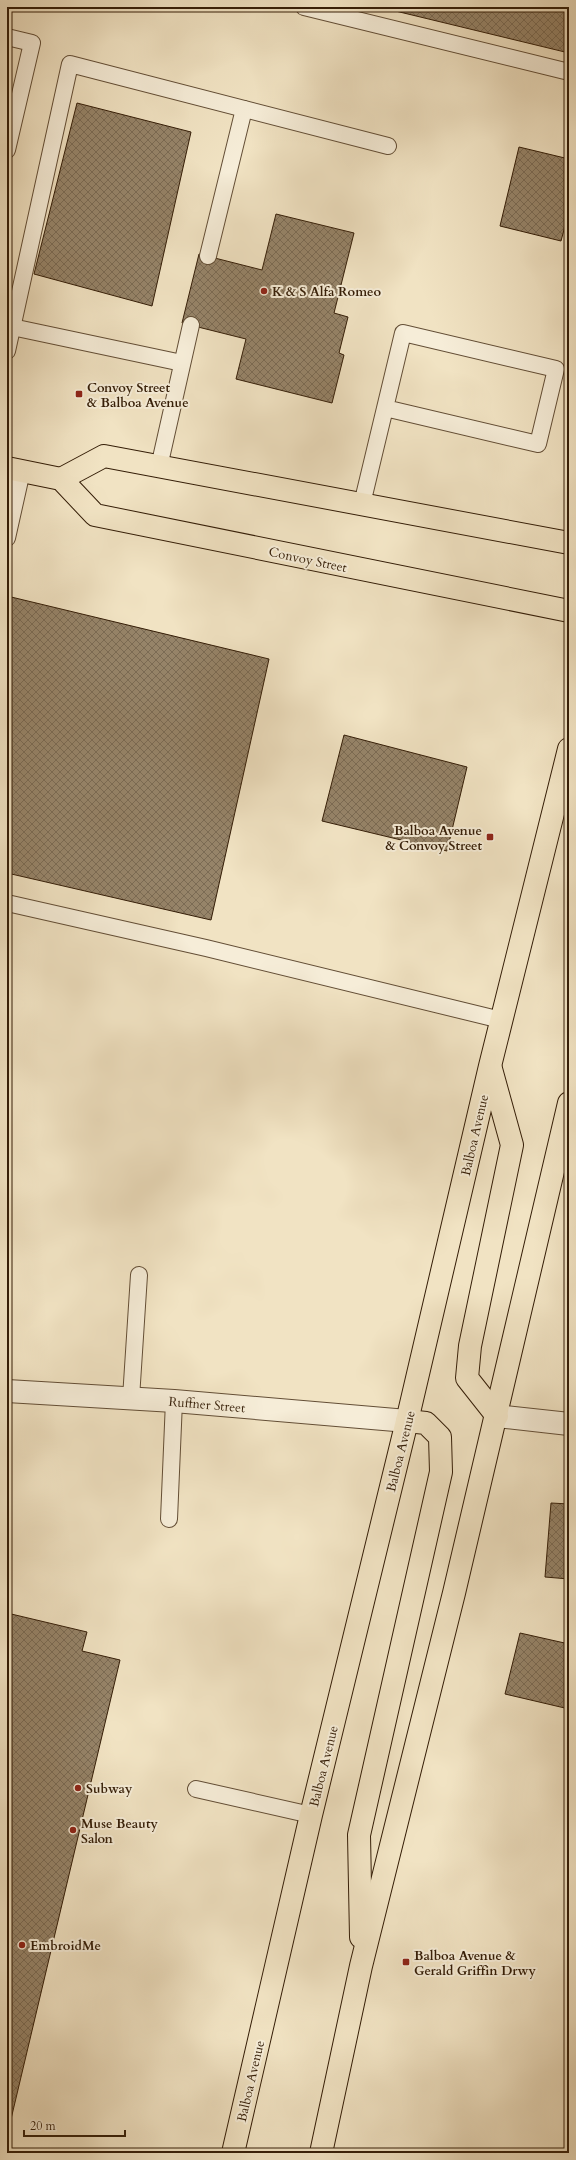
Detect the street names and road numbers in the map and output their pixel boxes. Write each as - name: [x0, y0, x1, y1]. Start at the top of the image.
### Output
- street label: Convoy Street: [267, 543, 349, 577]
- street label: Balboa Avenue: [457, 1093, 493, 1178]
- street label: Ruffner Street: [168, 1393, 246, 1417]
- street label: Balboa Avenue: [382, 1409, 420, 1494]
- street label: Balboa Avenue: [305, 1724, 343, 1809]
- street label: Balboa Avenue: [233, 2039, 269, 2124]

